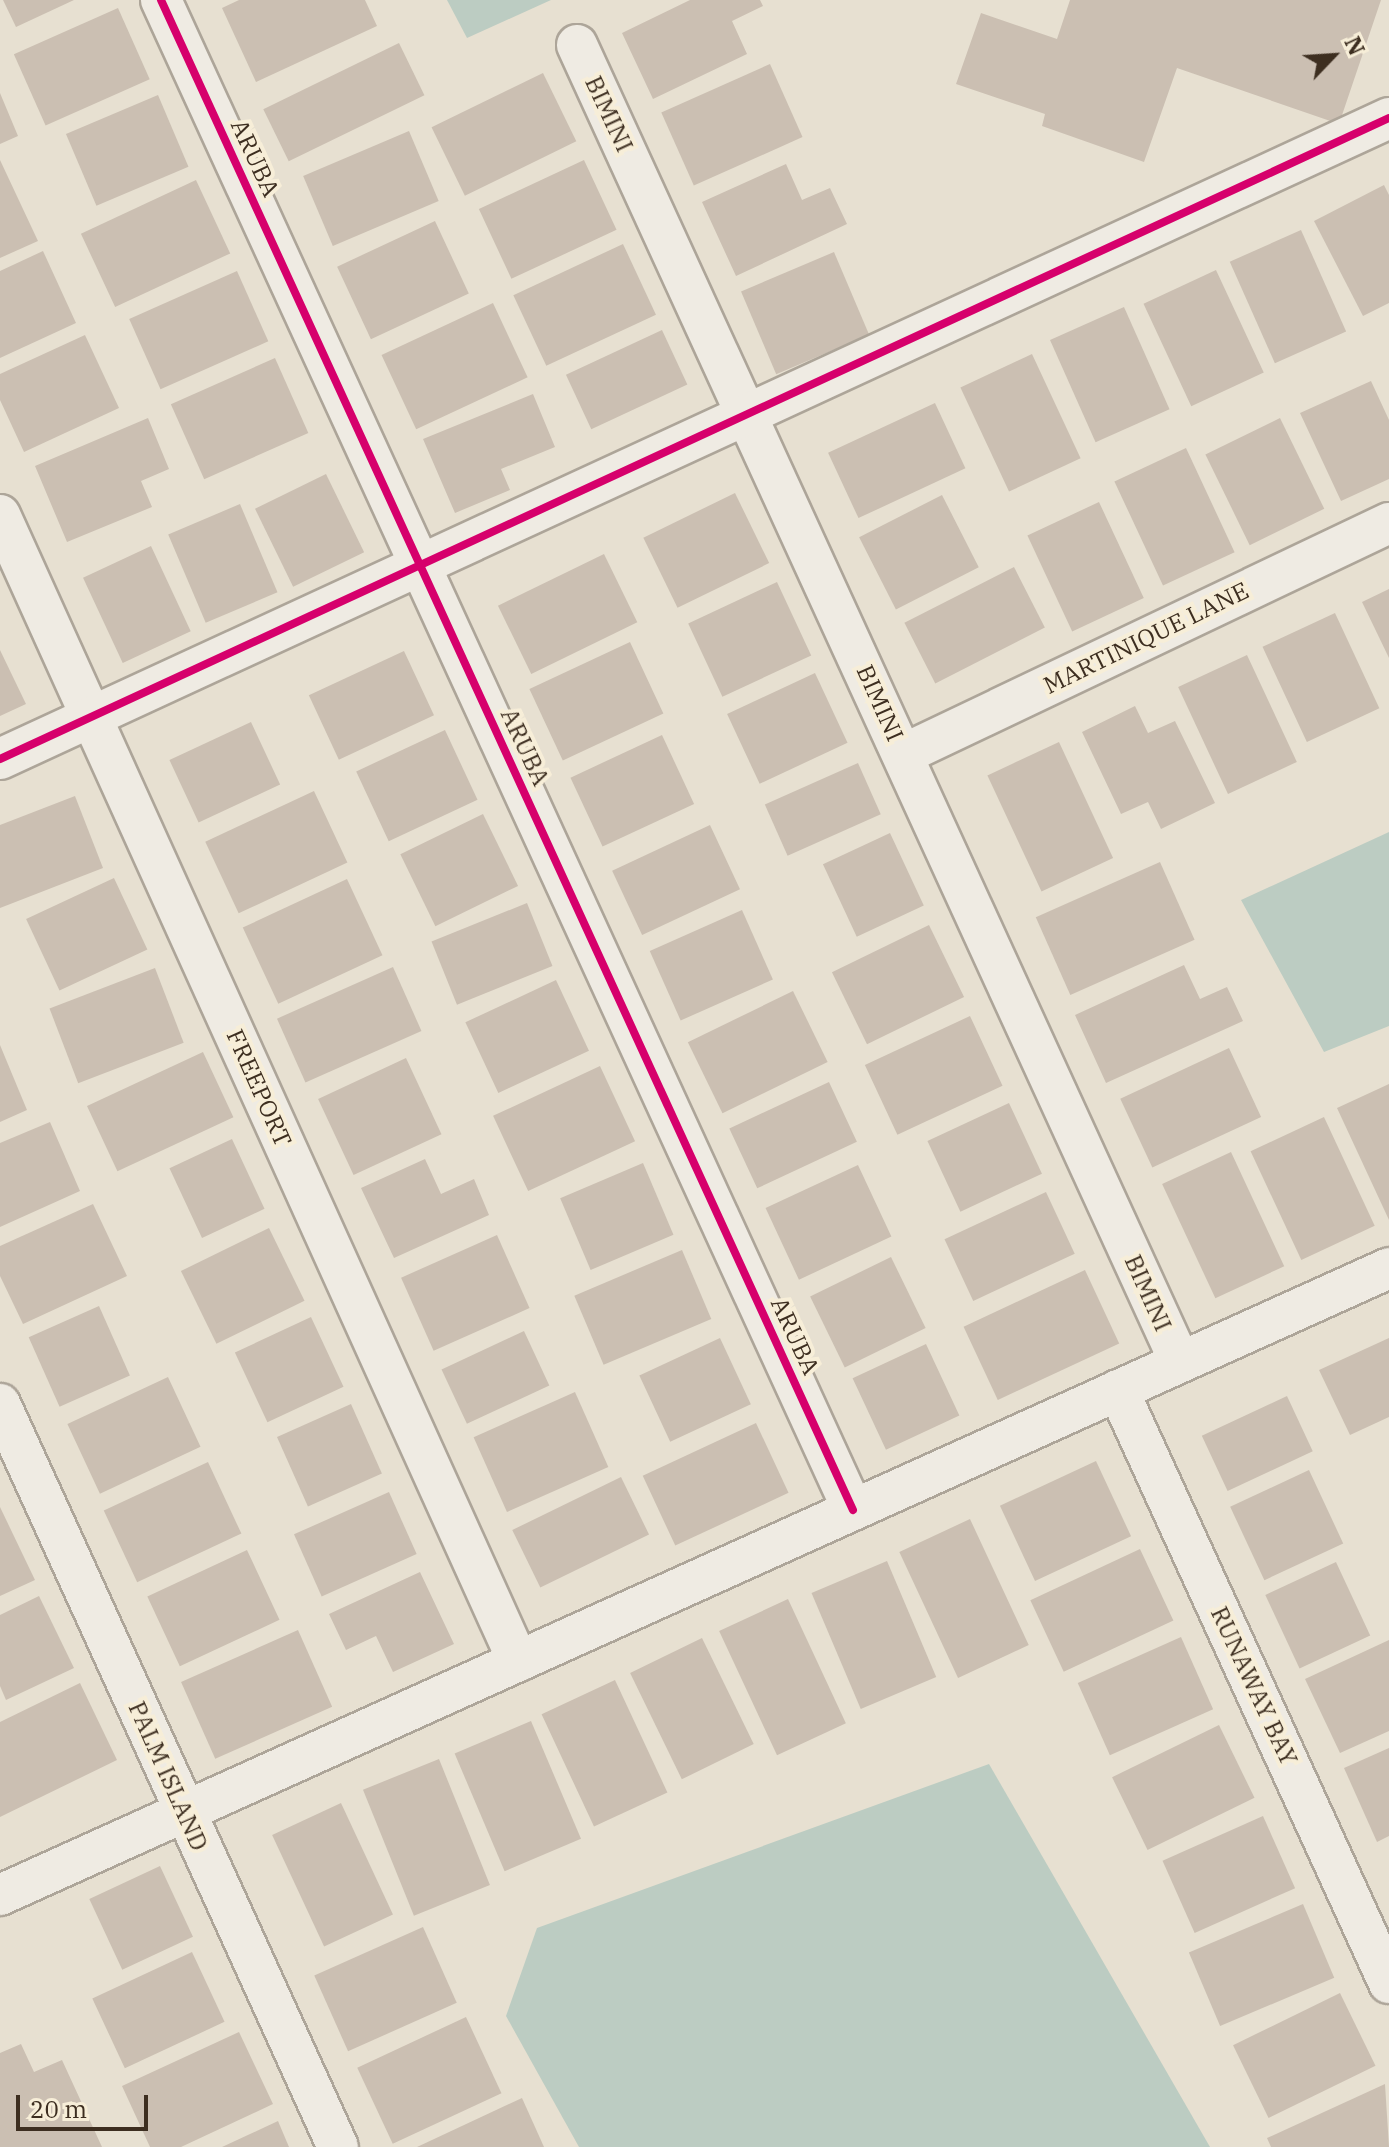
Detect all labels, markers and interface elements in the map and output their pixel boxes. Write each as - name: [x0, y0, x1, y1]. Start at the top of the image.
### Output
- north arrow: [1293, 16, 1373, 96]
- text: N: [1338, 32, 1372, 60]
- street label: BIMINI: [579, 71, 639, 157]
- street label: ARUBA: [225, 115, 285, 201]
- street label: MARTINIQUE LANE: [1039, 576, 1253, 700]
- street label: BIMINI: [850, 660, 910, 746]
- street label: ARUBA: [495, 704, 555, 790]
- street label: FREEPORT: [220, 1025, 298, 1151]
- street label: BIMINI: [1118, 1250, 1178, 1336]
- street label: ARUBA: [765, 1293, 825, 1379]
- street label: RUNAWAY BAY: [1205, 1602, 1303, 1770]
- street label: PALM ISLAND: [122, 1697, 214, 1855]
- scale bar: [20, 2079, 152, 2129]
- text: 20 m: [30, 2093, 87, 2125]

